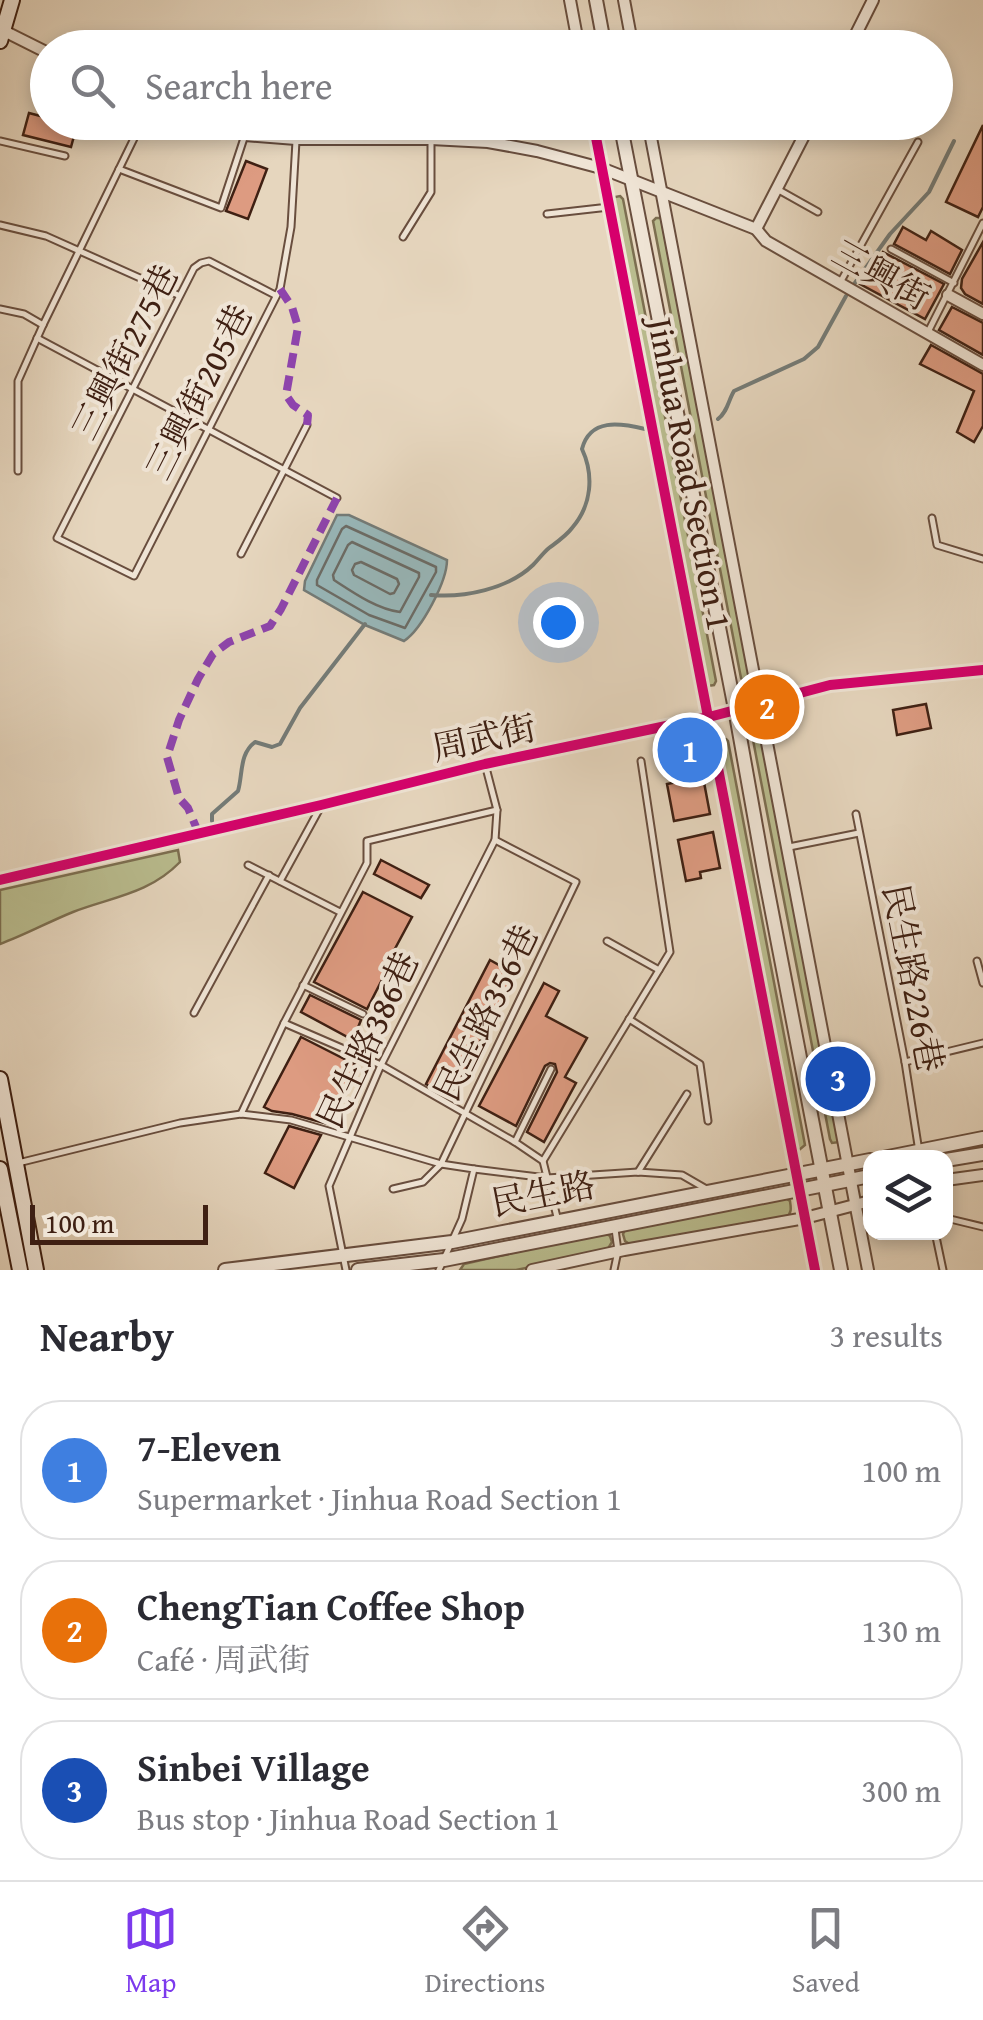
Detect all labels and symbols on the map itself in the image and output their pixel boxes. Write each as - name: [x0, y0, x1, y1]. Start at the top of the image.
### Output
- street label: 三興街: [823, 227, 940, 322]
- street label: 三興街275巷: [59, 255, 191, 448]
- street label: 三興街205巷: [133, 295, 265, 488]
- street label: Jinhua Road Section 1: [634, 309, 746, 635]
- your location: [533, 597, 584, 648]
- pin: 2: [734, 670, 800, 744]
- street label: 周武街: [427, 702, 541, 773]
- pin: 1: [658, 712, 722, 788]
- street label: 民生路226巷: [870, 880, 957, 1076]
- street label: 民生路356巷: [421, 916, 550, 1110]
- street label: 民生路386巷: [304, 943, 431, 1137]
- pin: 3: [806, 1042, 870, 1116]
- street label: 民生路: [486, 1158, 599, 1229]
- scale bar: [30, 1200, 208, 1244]

